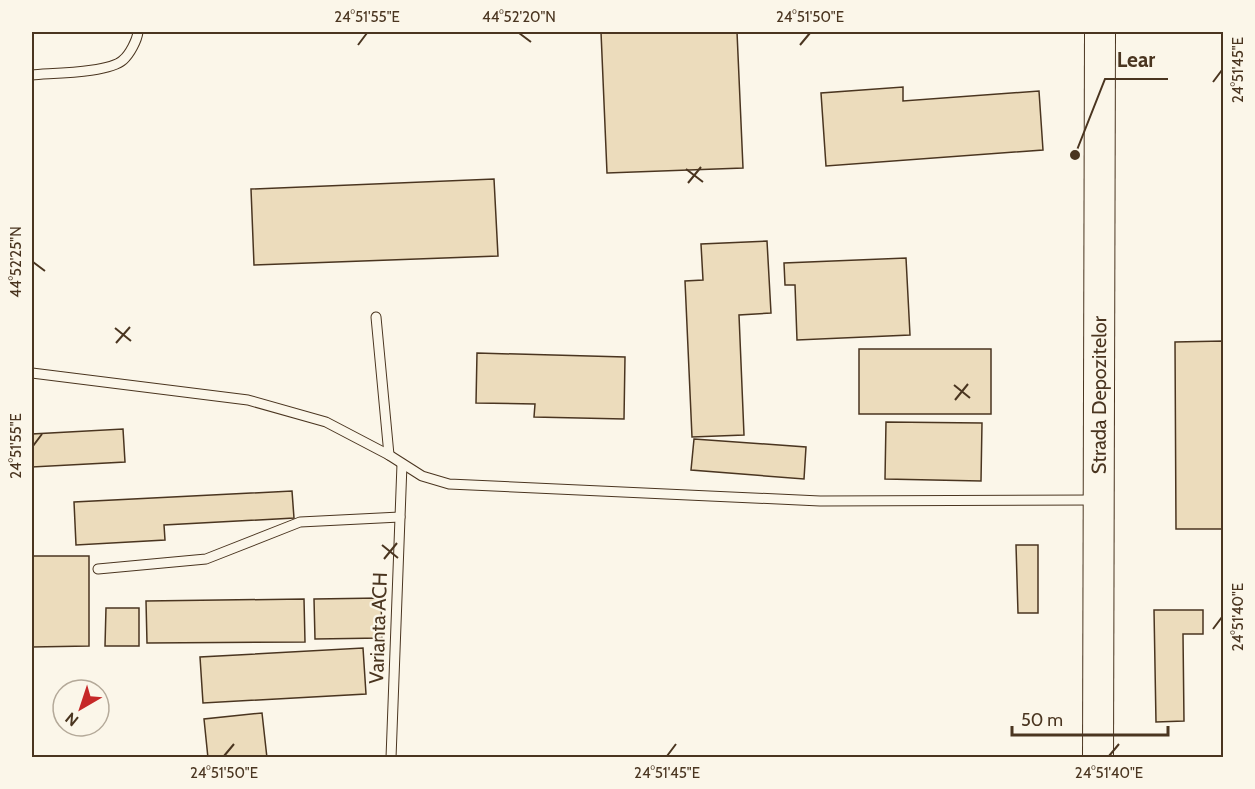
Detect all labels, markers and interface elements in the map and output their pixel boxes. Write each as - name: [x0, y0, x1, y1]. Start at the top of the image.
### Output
- text: 24°51'55"E: [334, 8, 400, 26]
- text: 44°52'20"N: [482, 8, 556, 26]
- text: 24°51'50"E: [776, 8, 844, 26]
- text: 24°51'45"E: [1229, 37, 1247, 103]
- callout: Lear: [1105, 40, 1168, 79]
- text: Lear: [1117, 47, 1155, 72]
- text: 44°52'25"N: [7, 226, 25, 298]
- street label: Strada Depozitelor: [1087, 315, 1111, 474]
- text: 24°51'55"E: [7, 413, 25, 479]
- street label: Varianta ACH: [364, 572, 392, 684]
- text: 24°51'40"E: [1229, 583, 1247, 651]
- north arrow: [51, 678, 111, 738]
- scale bar: [1012, 699, 1168, 737]
- text: N: [62, 708, 82, 730]
- text: 50 m: [1021, 709, 1063, 731]
- text: 24°51'50"E: [190, 764, 258, 782]
- text: 24°51'45"E: [634, 764, 700, 782]
- text: 24°51'40"E: [1075, 764, 1143, 782]

